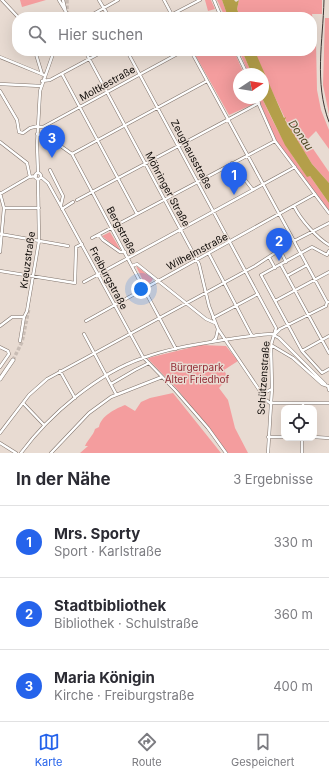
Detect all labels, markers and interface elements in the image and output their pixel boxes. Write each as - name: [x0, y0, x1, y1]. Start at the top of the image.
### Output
- search box: [12, 12, 317, 56]
- icon: search: [26, 23, 48, 45]
- text: Hier suchen: [58, 25, 143, 44]
- street label: Moltkestraße: [77, 63, 137, 103]
- north arrow: [233, 68, 269, 104]
- street label: Zeughausstraße: [169, 117, 215, 191]
- water label: Donau: [285, 117, 317, 153]
- pin: 3: [39, 125, 65, 158]
- street label: Möhringer Straße: [143, 150, 193, 229]
- pin: 1: [221, 162, 247, 195]
- street label: Bergstraße: [104, 204, 140, 256]
- pin: 2: [266, 228, 292, 261]
- street label: Wilhelmstraße: [164, 230, 230, 272]
- street label: Kreuzstraße: [17, 231, 37, 289]
- street label: Freiburgstraße: [87, 245, 131, 311]
- your location: [131, 279, 151, 299]
- street label: Schützenstraße: [254, 340, 272, 415]
- park label: Bürgerpark Alter Friedhof: [165, 361, 230, 385]
- map controls: [281, 405, 317, 441]
- button: locate: [281, 405, 317, 441]
- text: In der Nähe: [16, 469, 111, 489]
- text: 3 Ergebnisse: [233, 471, 313, 487]
- text: Mrs. Sporty: [54, 524, 140, 543]
- text: 1: [26, 534, 32, 550]
- text: 330 m: [274, 534, 313, 550]
- text: Sport · Karlstraße: [54, 543, 162, 559]
- text: Stadtbibliothek: [54, 596, 166, 615]
- text: 2: [25, 606, 33, 622]
- text: 360 m: [274, 606, 313, 622]
- text: Bibliothek · Schulstraße: [54, 615, 199, 631]
- text: Maria Königin: [54, 668, 155, 687]
- text: 3: [25, 678, 33, 694]
- text: 400 m: [273, 678, 313, 694]
- text: Kirche · Freiburgstraße: [54, 687, 194, 703]
- tab: Karte: [35, 731, 62, 769]
- tab: Route: [132, 731, 162, 769]
- tab: Gespeichert: [231, 731, 294, 769]

